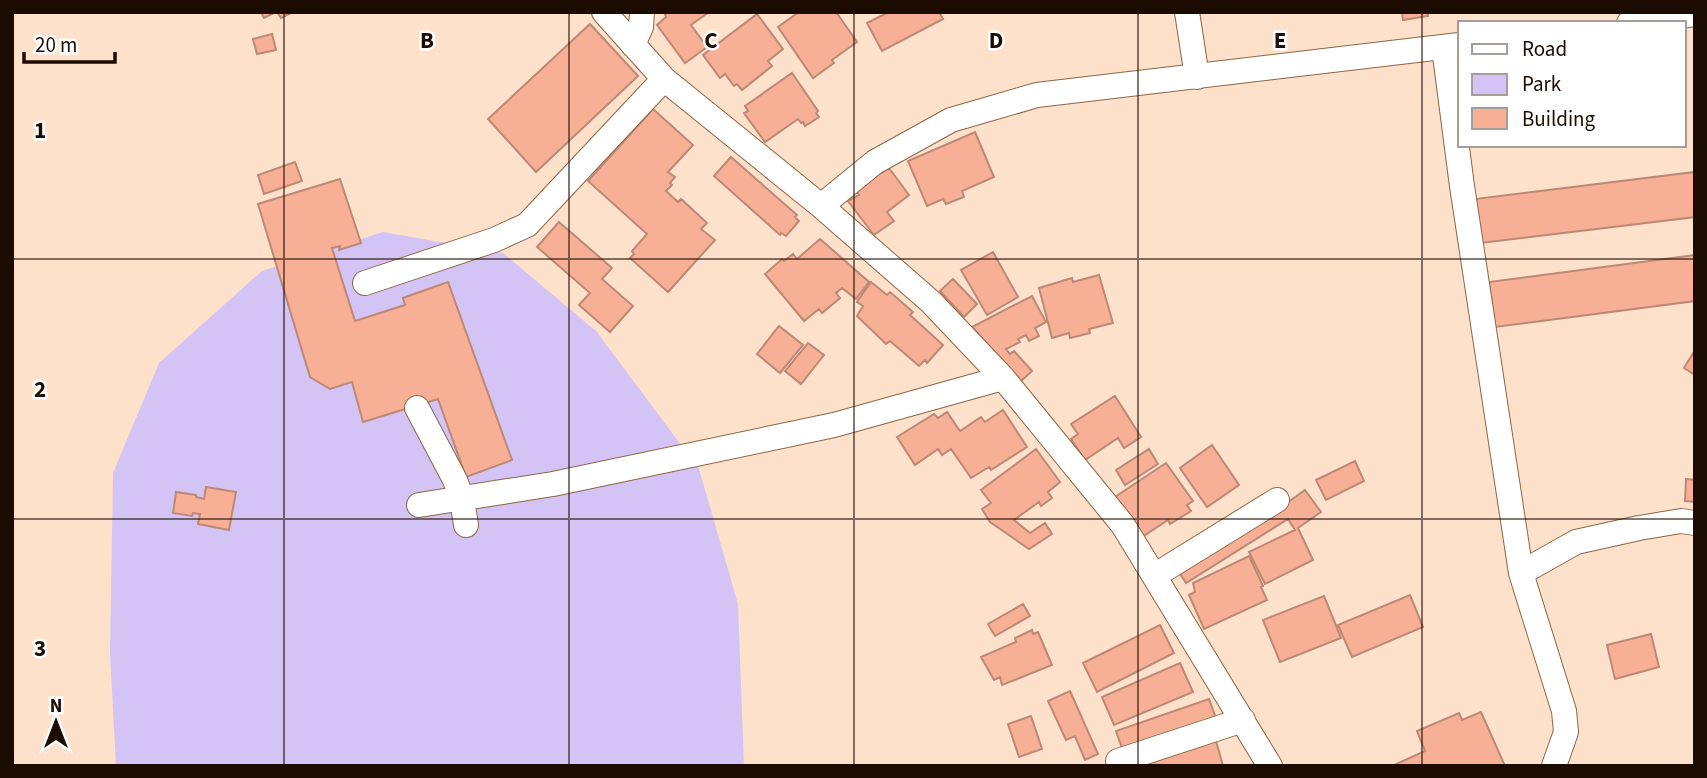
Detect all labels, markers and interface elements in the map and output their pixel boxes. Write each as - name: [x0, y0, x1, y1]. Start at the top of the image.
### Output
- scale bar: [24, 21, 116, 65]
- legend: [1458, 21, 1686, 147]
- text: B: [420, 24, 434, 57]
- text: C: [704, 24, 718, 57]
- text: D: [989, 24, 1003, 57]
- text: E: [1274, 24, 1286, 57]
- text: 20 m: [35, 30, 77, 60]
- text: Road: [1522, 34, 1567, 64]
- text: Park: [1522, 69, 1562, 99]
- text: Building: [1522, 104, 1596, 134]
- text: 1: [34, 114, 46, 147]
- text: 2: [34, 373, 46, 406]
- text: 3: [34, 632, 46, 665]
- north arrow: [21, 687, 91, 757]
- text: N: [50, 693, 62, 720]

